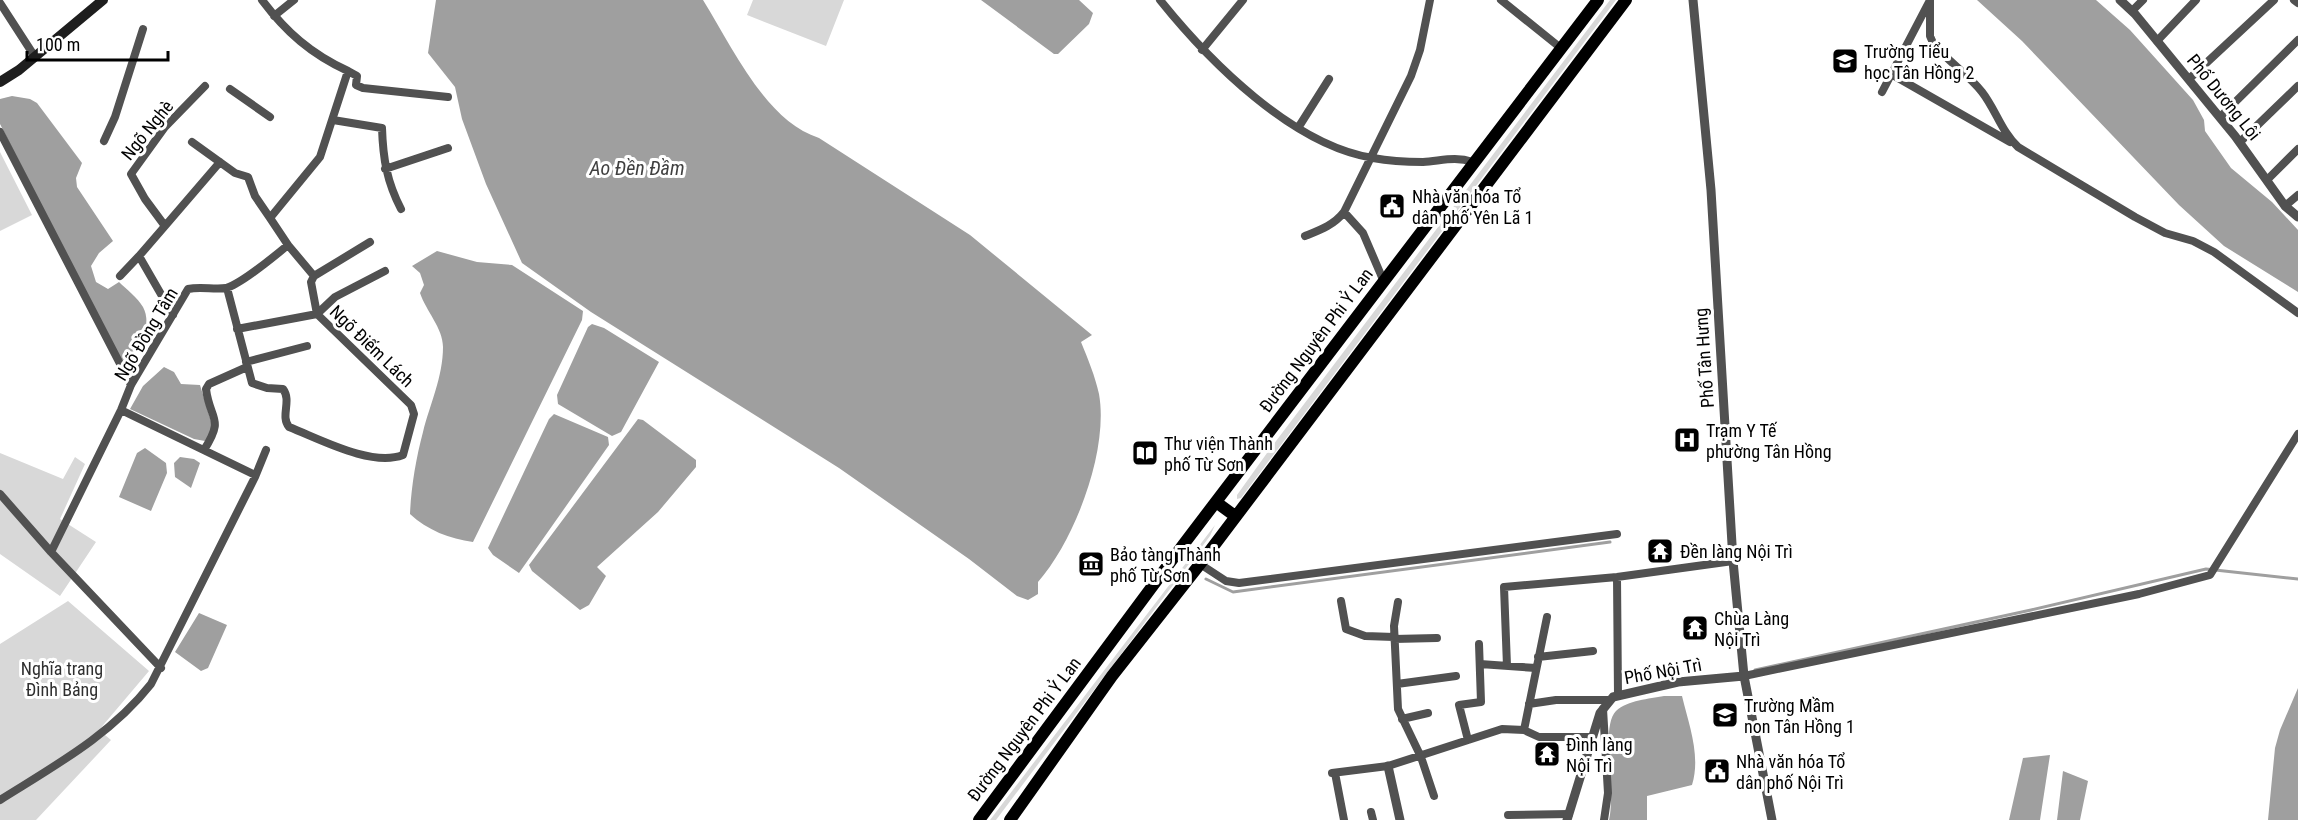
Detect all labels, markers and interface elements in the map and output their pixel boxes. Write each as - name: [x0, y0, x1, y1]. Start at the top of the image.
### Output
- scale bar: [27, 24, 168, 62]
- text: 100 m: [36, 34, 80, 55]
- place label: Trường Tiểu học Tân Hồng 2: [1864, 41, 1975, 83]
- school or university icon: Trường Tiểu học Tân Hồng 2: [1830, 46, 1860, 76]
- street label: Phố Dương Lôi: [2183, 50, 2265, 144]
- street label: Ngõ Nghè: [117, 96, 177, 164]
- water label: Ao Đền Đầm: [588, 156, 685, 180]
- place label: Nhà văn hóa Tổ dân phố Yên Lã 1: [1412, 186, 1534, 228]
- public building icon: Nhà văn hóa Tổ dân phố Yên Lã 1: [1377, 191, 1407, 221]
- street label: Đường Nguyên Phi Ỷ Lan: [1254, 263, 1377, 416]
- street label: Ngõ Đồng Tâm: [110, 284, 182, 384]
- street label: Ngõ Điếm Lách: [326, 301, 418, 391]
- street label: Phố Tân Hưng: [1690, 307, 1718, 409]
- place label: Trạm Y Tế phường Tân Hồng: [1706, 420, 1832, 462]
- hospital icon: Trạm Y Tế phường Tân Hồng: [1672, 425, 1702, 455]
- place label: Thư viện Thành phố Từ Sơn: [1164, 433, 1273, 475]
- library icon: Thư viện Thành phố Từ Sơn: [1130, 438, 1160, 468]
- temple icon: Đền làng Nội Trì: [1645, 536, 1675, 566]
- place label: Đền làng Nội Trì: [1680, 541, 1793, 562]
- place label: Bảo tàng Thành phố Từ Sơn: [1110, 544, 1221, 586]
- museum icon: Bảo tàng Thành phố Từ Sơn: [1076, 549, 1106, 579]
- place label: Chùa Làng Nội Trì: [1714, 608, 1789, 650]
- temple icon: Chùa Làng Nội Trì: [1680, 613, 1710, 643]
- street label: Đường Nguyên Phi Ỷ Lan: [962, 652, 1085, 805]
- street label: Phố Nội Trì: [1623, 654, 1703, 688]
- park label: Nghĩa trang Đình Bảng: [21, 658, 103, 700]
- place label: Trường Mầm non Tân Hồng 1: [1744, 695, 1855, 737]
- school or university icon: Trường Mầm non Tân Hồng 1: [1710, 700, 1740, 730]
- place label: Đình làng Nội Trì: [1566, 734, 1633, 776]
- temple icon: Đình làng Nội Trì: [1532, 739, 1562, 769]
- place label: Nhà văn hóa Tổ dân phố Nội Trì: [1736, 751, 1845, 793]
- public building icon: Nhà văn hóa Tổ dân phố Nội Trì: [1702, 756, 1732, 786]

